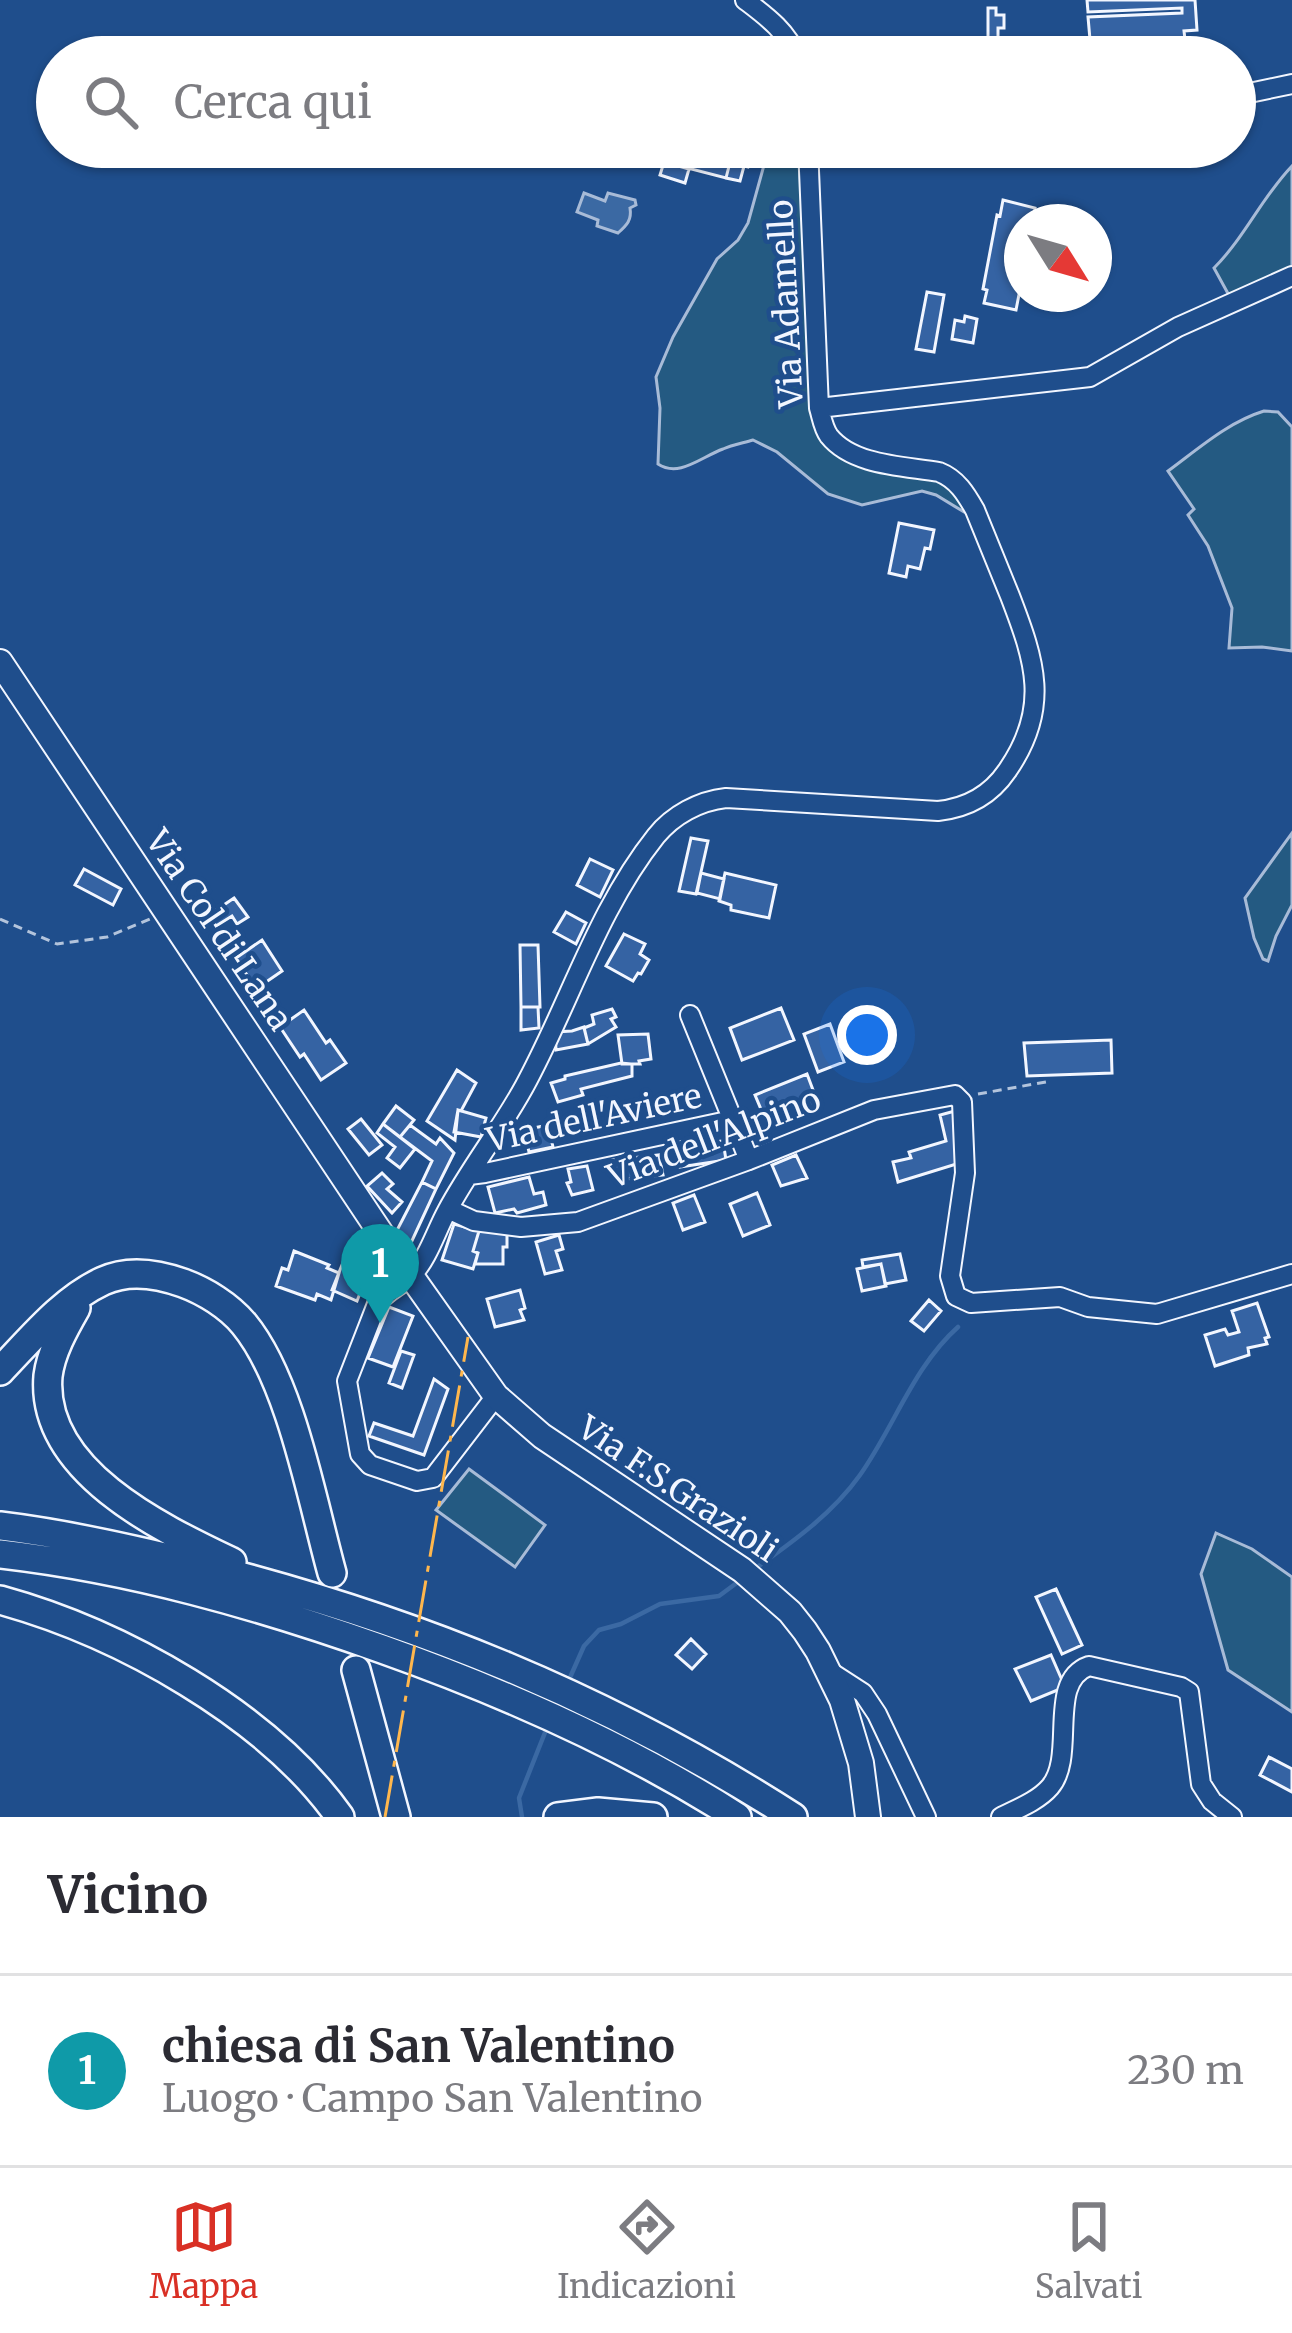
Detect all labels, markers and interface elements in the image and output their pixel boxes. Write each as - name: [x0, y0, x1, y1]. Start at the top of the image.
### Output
- search box: [36, 36, 1256, 168]
- icon: search: [78, 69, 144, 135]
- text: Cerca qui: [174, 74, 372, 130]
- street label: Via Adamello: [760, 199, 812, 410]
- north arrow: [1004, 204, 1112, 312]
- street label: Via Col di Lana: [136, 821, 301, 1038]
- your location: [837, 1005, 897, 1065]
- street label: Via dell'Aviere: [482, 1075, 705, 1161]
- street label: Via dell'Alpino: [601, 1079, 826, 1198]
- pin: 1: [341, 1224, 419, 1323]
- street label: Via F.S.Grazioli: [569, 1406, 786, 1571]
- text: Vicino: [48, 1863, 208, 1927]
- text: chiesa di San Valentino: [162, 2018, 675, 2074]
- text: 1: [78, 2046, 96, 2095]
- text: 230 m: [1127, 2046, 1244, 2095]
- text: Luogo · Campo San Valentino: [162, 2074, 703, 2123]
- tab: Mappa: [149, 2194, 258, 2307]
- tab: Indicazioni: [557, 2194, 736, 2307]
- tab: Salvati: [1035, 2194, 1143, 2307]

